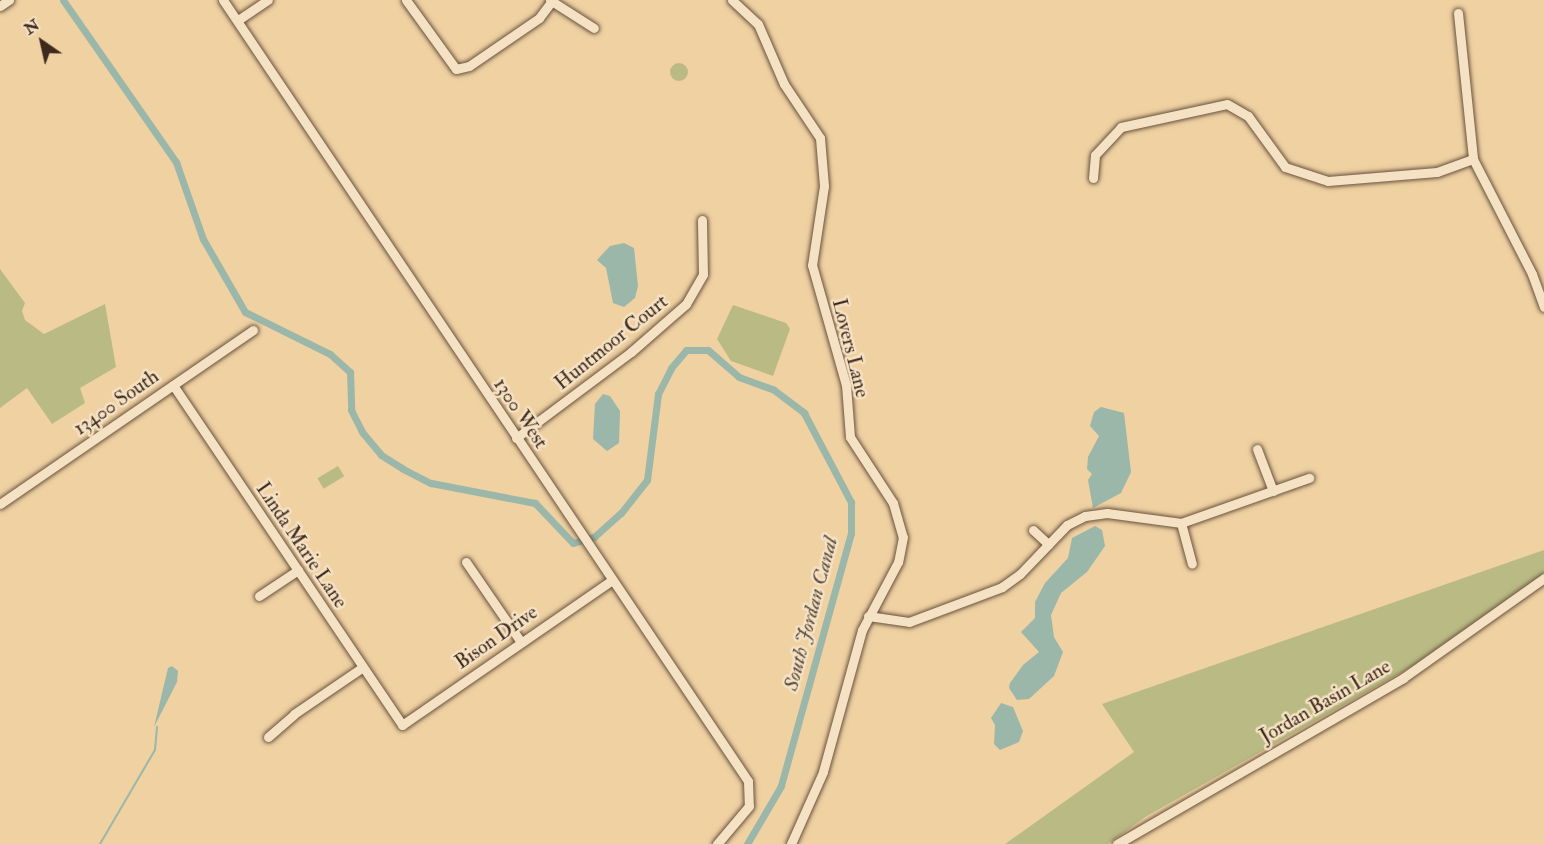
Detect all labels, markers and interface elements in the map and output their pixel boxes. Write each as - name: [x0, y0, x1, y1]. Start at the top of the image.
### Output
- north arrow: [12, 12, 72, 72]
- text: N: [20, 15, 43, 39]
- street label: Huntmoor Court: [550, 289, 672, 395]
- street label: Lovers Lane: [827, 296, 875, 400]
- street label: 13400 South: [69, 364, 163, 440]
- street label: 1300 West: [489, 373, 553, 453]
- street label: Linda Marie Lane: [251, 478, 353, 612]
- water label: South Jordan Canal: [778, 535, 844, 693]
- street label: Bison Drive: [450, 600, 542, 674]
- street label: Jordan Basin Lane: [1255, 654, 1395, 748]

